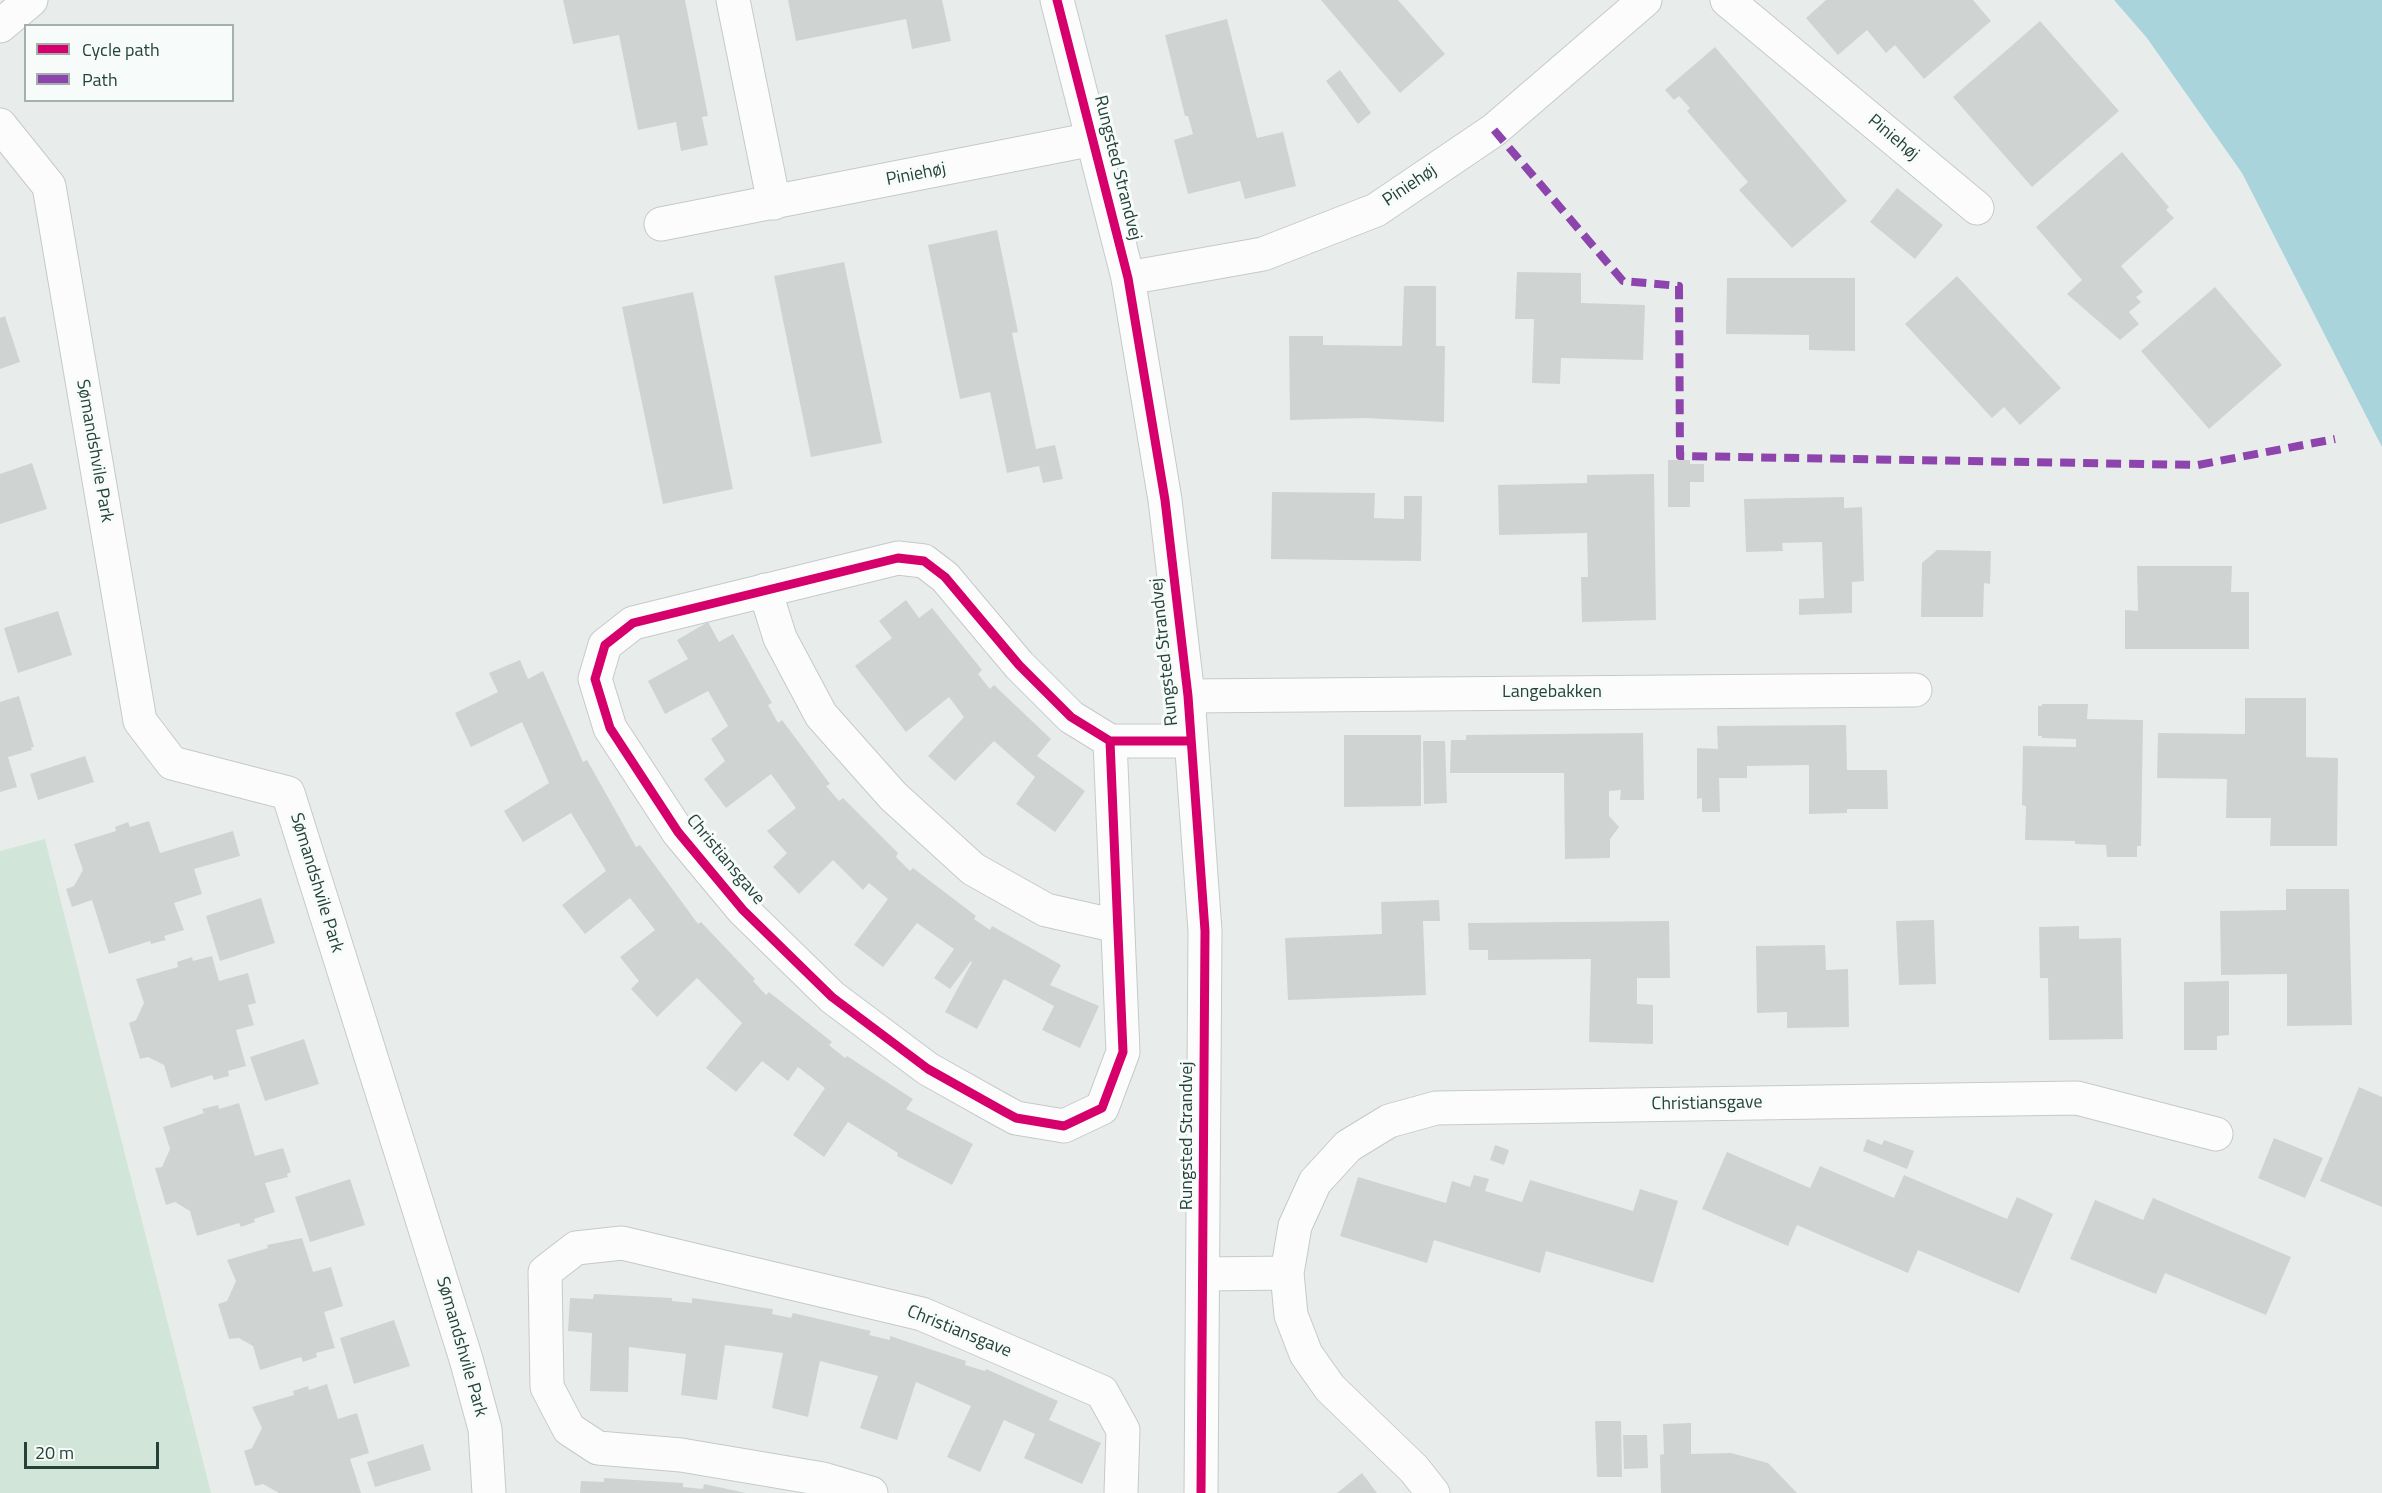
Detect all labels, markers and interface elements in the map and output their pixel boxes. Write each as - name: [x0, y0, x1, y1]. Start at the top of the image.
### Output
- legend: [24, 24, 234, 102]
- text: Cycle path: [82, 36, 160, 63]
- text: Path: [82, 66, 118, 93]
- street label: Rungsted Strandvej: [1089, 93, 1145, 243]
- street label: Piniehøj: [1863, 110, 1923, 166]
- street label: Piniehøj: [884, 159, 948, 191]
- street label: Piniehøj: [1379, 160, 1441, 212]
- street label: Sømandshvile Park: [71, 378, 117, 524]
- street label: Rungsted Strandvej: [1146, 577, 1184, 727]
- street label: Langebakken: [1502, 682, 1602, 704]
- street label: Sømandshvile Park: [285, 811, 347, 955]
- street label: Christiansgave: [681, 811, 769, 909]
- street label: Rungsted Strandvej: [1177, 1062, 1199, 1210]
- street label: Christiansgave: [1651, 1092, 1763, 1116]
- street label: Sømandshvile Park: [431, 1274, 491, 1420]
- street label: Christiansgave: [904, 1301, 1014, 1363]
- scale bar: [27, 1430, 162, 1468]
- text: 20 m: [35, 1439, 74, 1466]

